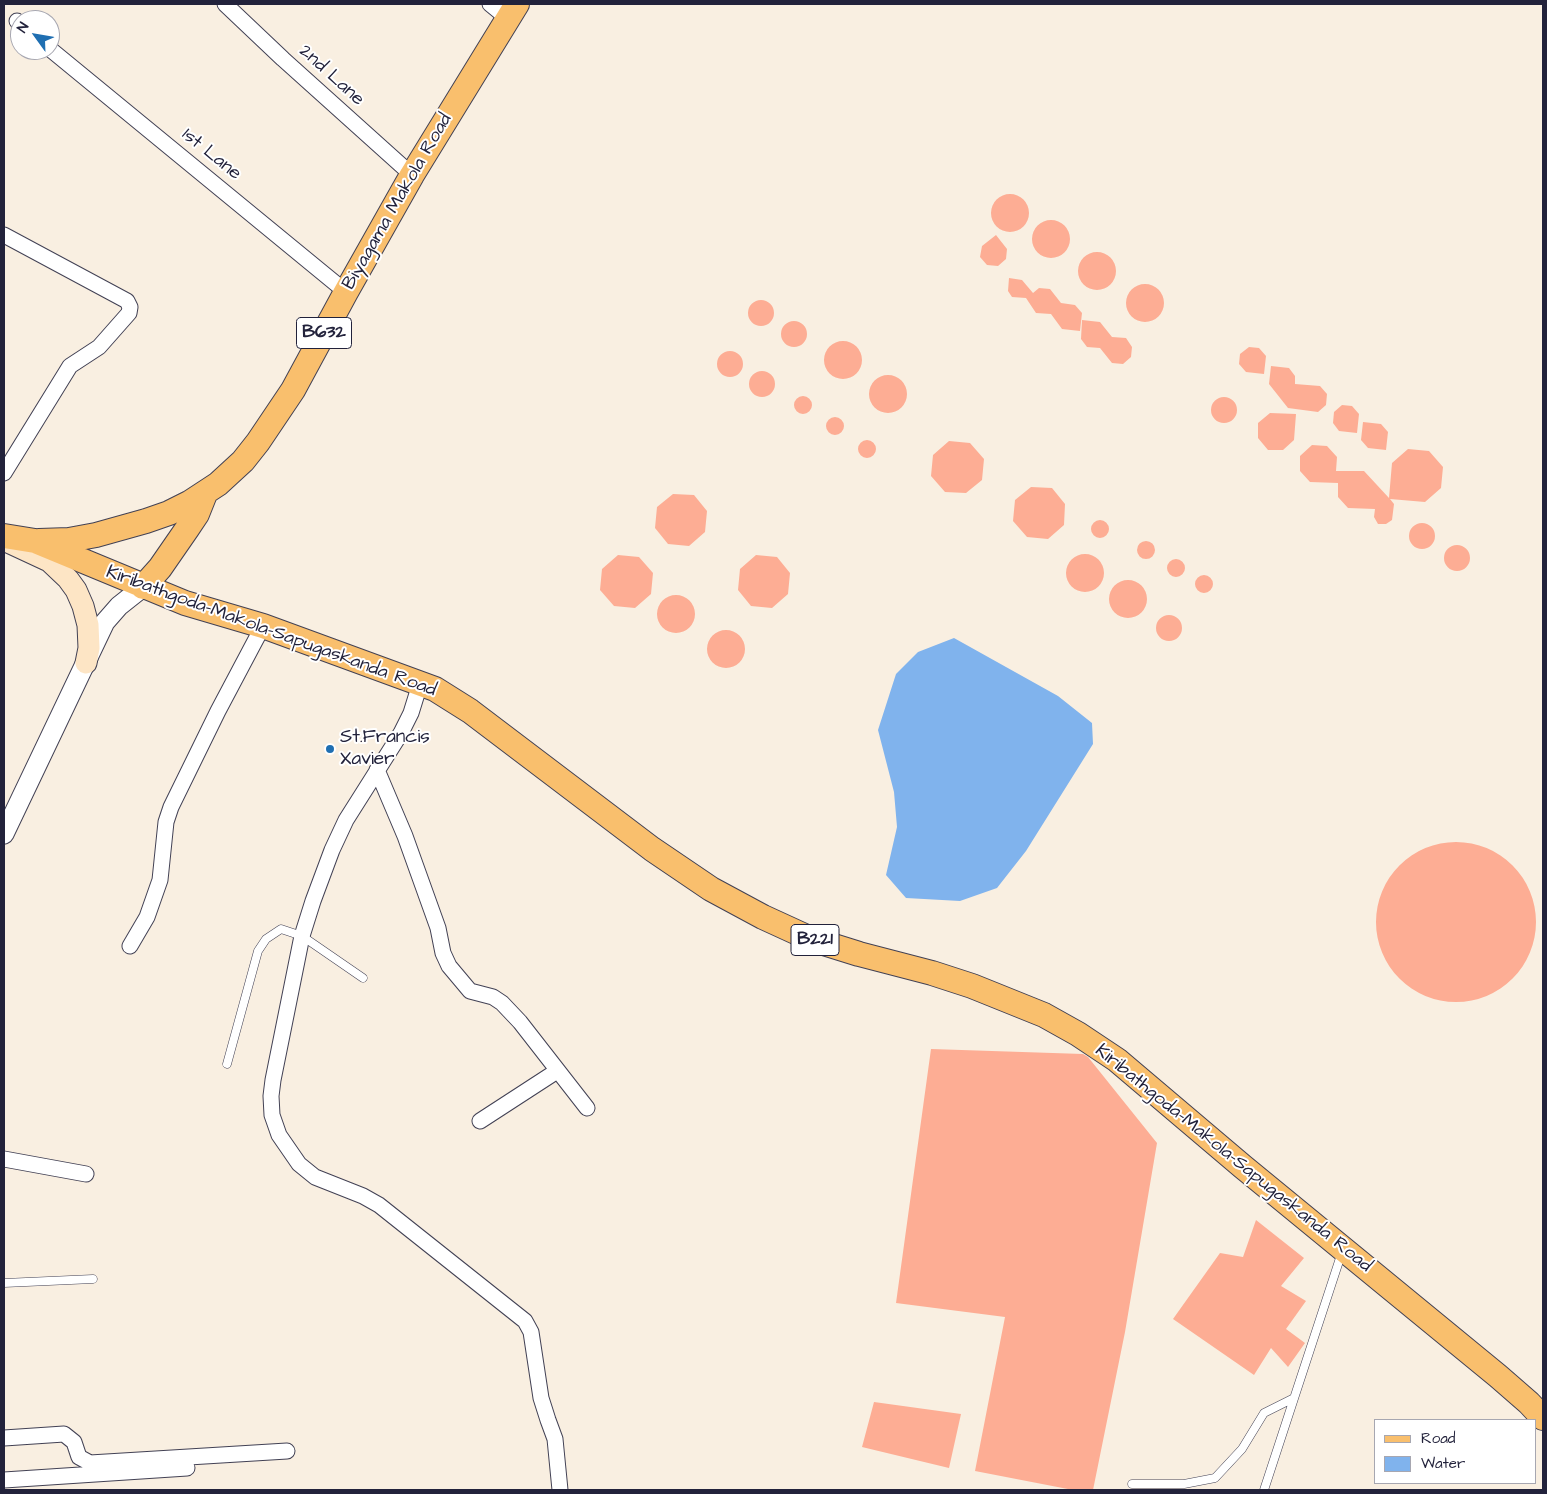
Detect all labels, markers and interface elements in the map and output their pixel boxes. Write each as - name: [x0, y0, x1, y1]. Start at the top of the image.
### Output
- north arrow: [10, 10, 60, 60]
- text: N: [12, 19, 34, 37]
- street label: 2nd Lane: [294, 41, 368, 111]
- street label: Biyagama Makola Road: [338, 110, 458, 294]
- street label: 1st Lane: [177, 124, 245, 186]
- road number: B632: [296, 317, 352, 348]
- street label: Kiribathgoda-Makola-Sapugaskanda Road: [103, 561, 439, 703]
- place label: St.Francis Xavier: [340, 727, 430, 771]
- marker: St.Francis Xavier: [324, 743, 336, 755]
- road number: B221: [791, 924, 839, 956]
- street label: Kiribathgoda-Makola-Sapugaskanda Road: [1090, 1040, 1376, 1278]
- legend: [1374, 1419, 1537, 1484]
- text: Road: [1421, 1428, 1455, 1449]
- text: Water: [1421, 1453, 1465, 1474]

